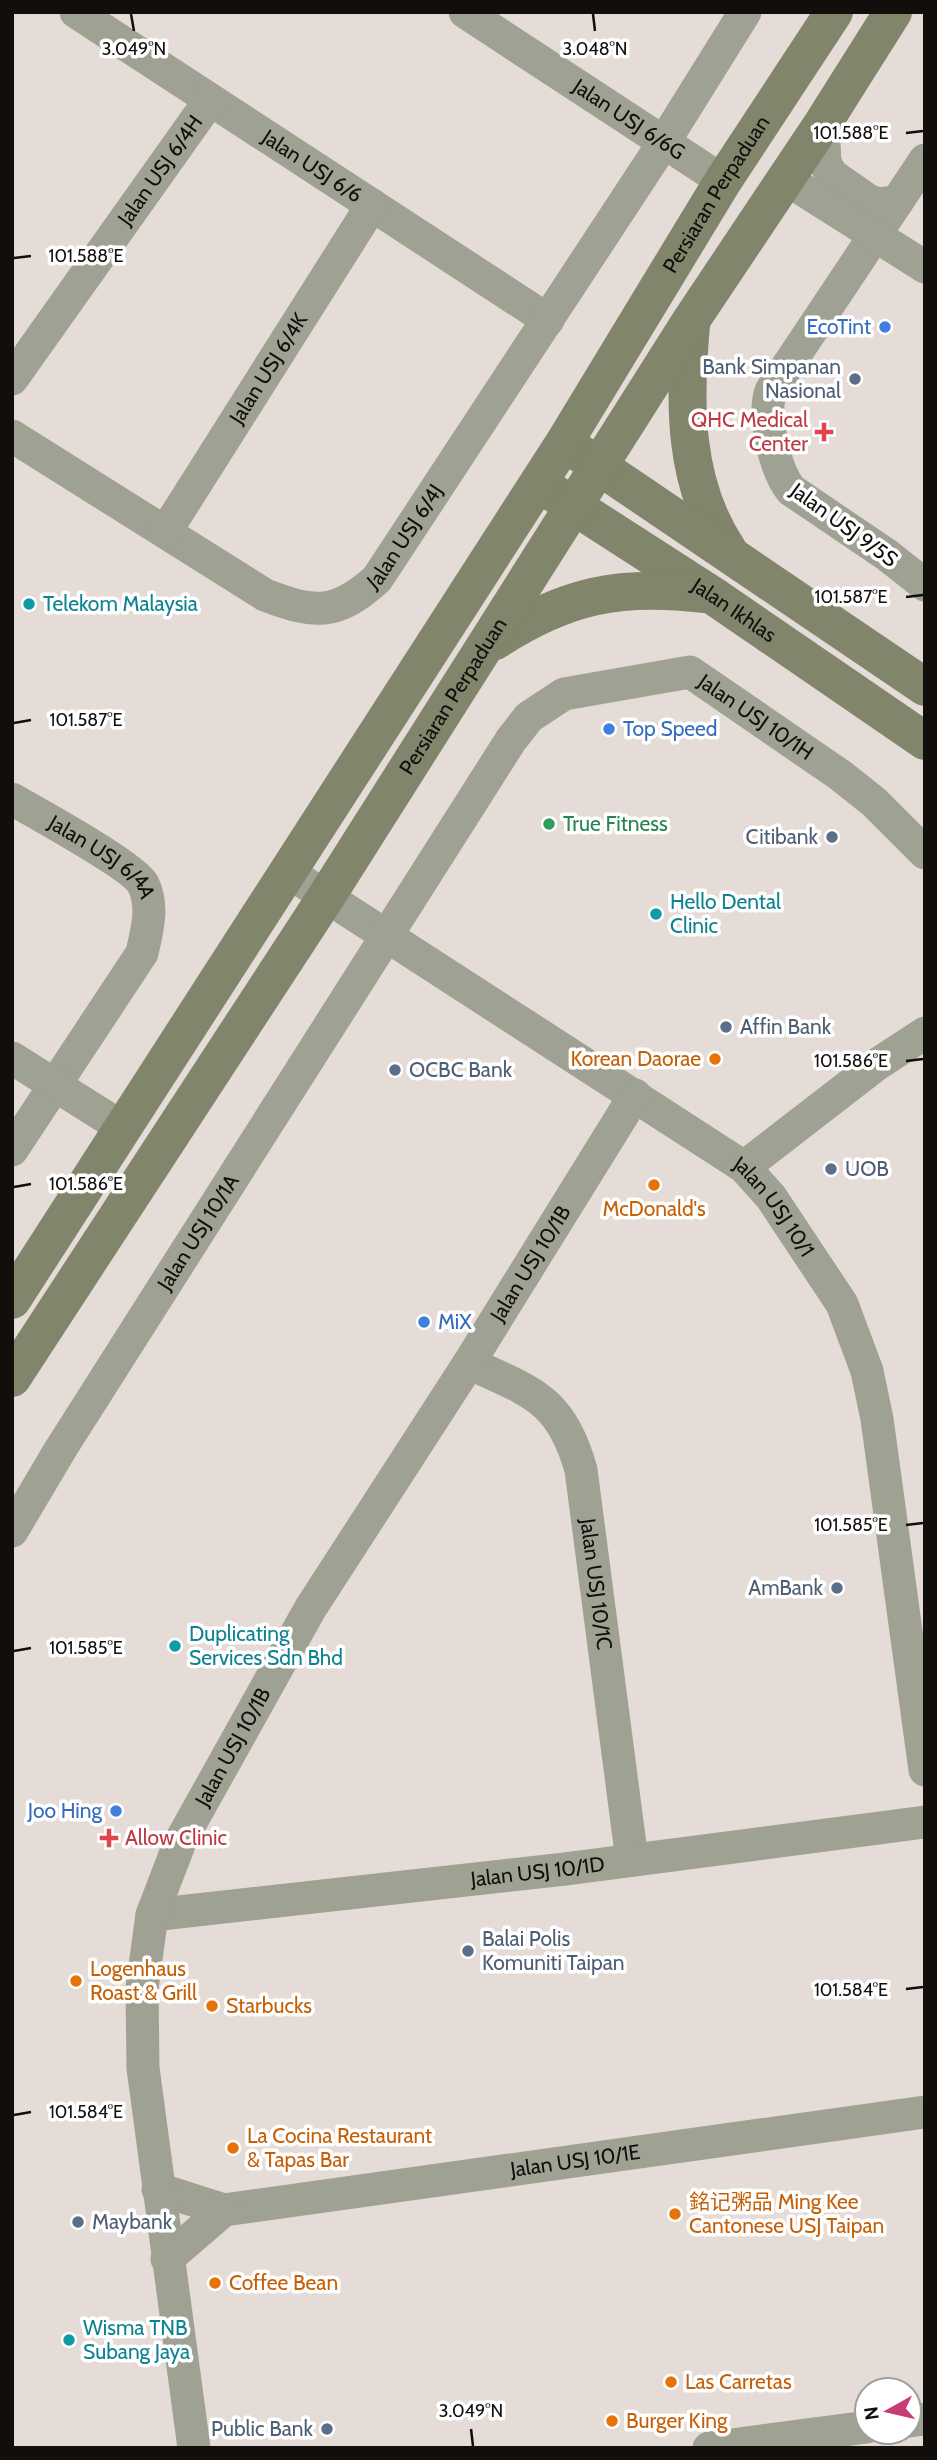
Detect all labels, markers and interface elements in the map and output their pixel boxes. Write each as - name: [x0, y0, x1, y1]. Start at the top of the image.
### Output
- text: 3.049°N: [102, 38, 166, 60]
- text: 3.048°N: [563, 38, 627, 60]
- street label: Jalan USJ 6/6G: [568, 73, 690, 165]
- street label: Jalan USJ 6/4H: [112, 110, 207, 231]
- street label: Persiaran Perpaduan: [657, 111, 775, 277]
- text: 101.588°E: [814, 122, 888, 144]
- street label: Jalan USJ 6/6: [257, 123, 367, 207]
- text: 101.588°E: [49, 245, 123, 267]
- street label: Jalan USJ 6/4K: [223, 308, 313, 429]
- place label: EcoTint: [806, 314, 871, 339]
- marker: EcoTint: [877, 319, 893, 335]
- place label: Bank Simpanan Nasional: [702, 354, 841, 403]
- marker: Bank Simpanan Nasional: [847, 371, 863, 387]
- place label: QHC Medical Center: [691, 407, 808, 456]
- marker: QHC Medical Center: [814, 422, 834, 442]
- street label: Jalan USJ 9/5S: [785, 477, 903, 572]
- street label: Jalan USJ 6/4J: [361, 479, 448, 595]
- street label: Jalan Ikhlas: [687, 572, 781, 647]
- text: 101.587°E: [815, 586, 887, 608]
- place label: Telekom Malaysia: [43, 591, 198, 616]
- marker: Telekom Malaysia: [21, 596, 37, 612]
- street label: Persiaran Perpaduan: [394, 613, 512, 779]
- street label: Jalan USJ 10/1H: [693, 668, 818, 765]
- text: 101.587°E: [50, 709, 122, 731]
- place label: Top Speed: [623, 716, 718, 741]
- marker: Top Speed: [601, 721, 617, 737]
- street label: Jalan USJ 6/4A: [43, 809, 161, 902]
- place label: True Fitness: [563, 811, 668, 836]
- marker: True Fitness: [541, 816, 557, 832]
- place label: Citibank: [746, 824, 819, 849]
- marker: Citibank: [824, 829, 840, 845]
- place label: Hello Dental Clinic: [670, 889, 781, 938]
- marker: Hello Dental Clinic: [648, 906, 664, 922]
- place label: Affin Bank: [740, 1014, 832, 1039]
- marker: Affin Bank: [718, 1019, 734, 1035]
- place label: Korean Daorae: [571, 1046, 701, 1071]
- text: 101.586°E: [814, 1050, 888, 1072]
- marker: Korean Daorae: [707, 1051, 723, 1067]
- place label: OCBC Bank: [409, 1057, 513, 1082]
- marker: OCBC Bank: [387, 1062, 403, 1078]
- street label: Jalan USJ 10/1: [728, 1150, 820, 1261]
- place label: UOB: [845, 1156, 889, 1181]
- marker: UOB: [823, 1161, 839, 1177]
- street label: Jalan USJ 10/1A: [151, 1170, 244, 1295]
- text: 101.586°E: [49, 1173, 123, 1195]
- marker: McDonald's: [646, 1177, 662, 1193]
- place label: McDonald's: [602, 1196, 706, 1221]
- street label: Jalan USJ 10/1B: [484, 1201, 576, 1327]
- place label: MiX: [438, 1309, 472, 1334]
- marker: MiX: [416, 1314, 432, 1330]
- text: 101.585°E: [814, 1514, 888, 1536]
- street label: Jalan USJ 10/1C: [575, 1516, 617, 1651]
- place label: AmBank: [748, 1575, 824, 1600]
- marker: AmBank: [829, 1580, 845, 1596]
- place label: Duplicating Services Sdn Bhd: [189, 1621, 343, 1670]
- text: 101.585°E: [49, 1637, 123, 1659]
- marker: Duplicating Services Sdn Bhd: [167, 1638, 183, 1654]
- street label: Jalan USJ 10/1B: [189, 1683, 276, 1811]
- place label: Joo Hing: [27, 1798, 103, 1823]
- marker: Joo Hing: [108, 1803, 124, 1819]
- place label: Allow Clinic: [125, 1825, 227, 1850]
- marker: Allow Clinic: [99, 1828, 119, 1848]
- street label: Jalan USJ 10/1D: [468, 1851, 606, 1892]
- place label: Balai Polis Komuniti Taipan: [482, 1926, 625, 1975]
- marker: Balai Polis Komuniti Taipan: [460, 1943, 476, 1959]
- place label: Logenhaus Roast & Grill: [90, 1956, 197, 2005]
- marker: Logenhaus Roast & Grill: [68, 1973, 84, 1989]
- text: 101.584°E: [814, 1979, 888, 2001]
- place label: Starbucks: [226, 1993, 312, 2018]
- marker: Starbucks: [204, 1998, 220, 2014]
- text: 101.584°E: [49, 2101, 123, 2123]
- place label: La Cocina Restaurant & Tapas Bar: [247, 2123, 432, 2172]
- street label: Jalan USJ 10/1E: [508, 2139, 642, 2182]
- marker: La Cocina Restaurant & Tapas Bar: [225, 2140, 241, 2156]
- place label: 銘记粥品 Ming Kee Cantonese USJ Taipan: [689, 2189, 884, 2238]
- marker: 銘记粥品 Ming Kee Cantonese USJ Taipan: [667, 2206, 683, 2222]
- place label: Maybank: [92, 2209, 173, 2234]
- marker: Maybank: [70, 2214, 86, 2230]
- place label: Coffee Bean: [229, 2270, 338, 2295]
- marker: Coffee Bean: [207, 2275, 223, 2291]
- place label: Wisma TNB Subang Jaya: [83, 2315, 190, 2364]
- marker: Wisma TNB Subang Jaya: [61, 2332, 77, 2348]
- place label: Las Carretas: [685, 2369, 792, 2394]
- marker: Las Carretas: [663, 2374, 679, 2390]
- north arrow: [853, 2376, 923, 2446]
- text: 3.049°N: [439, 2400, 503, 2422]
- text: N: [859, 2405, 884, 2422]
- place label: Burger King: [626, 2408, 728, 2433]
- marker: Burger King: [604, 2413, 620, 2429]
- place label: Public Bank: [211, 2416, 314, 2441]
- marker: Public Bank: [319, 2421, 335, 2437]

